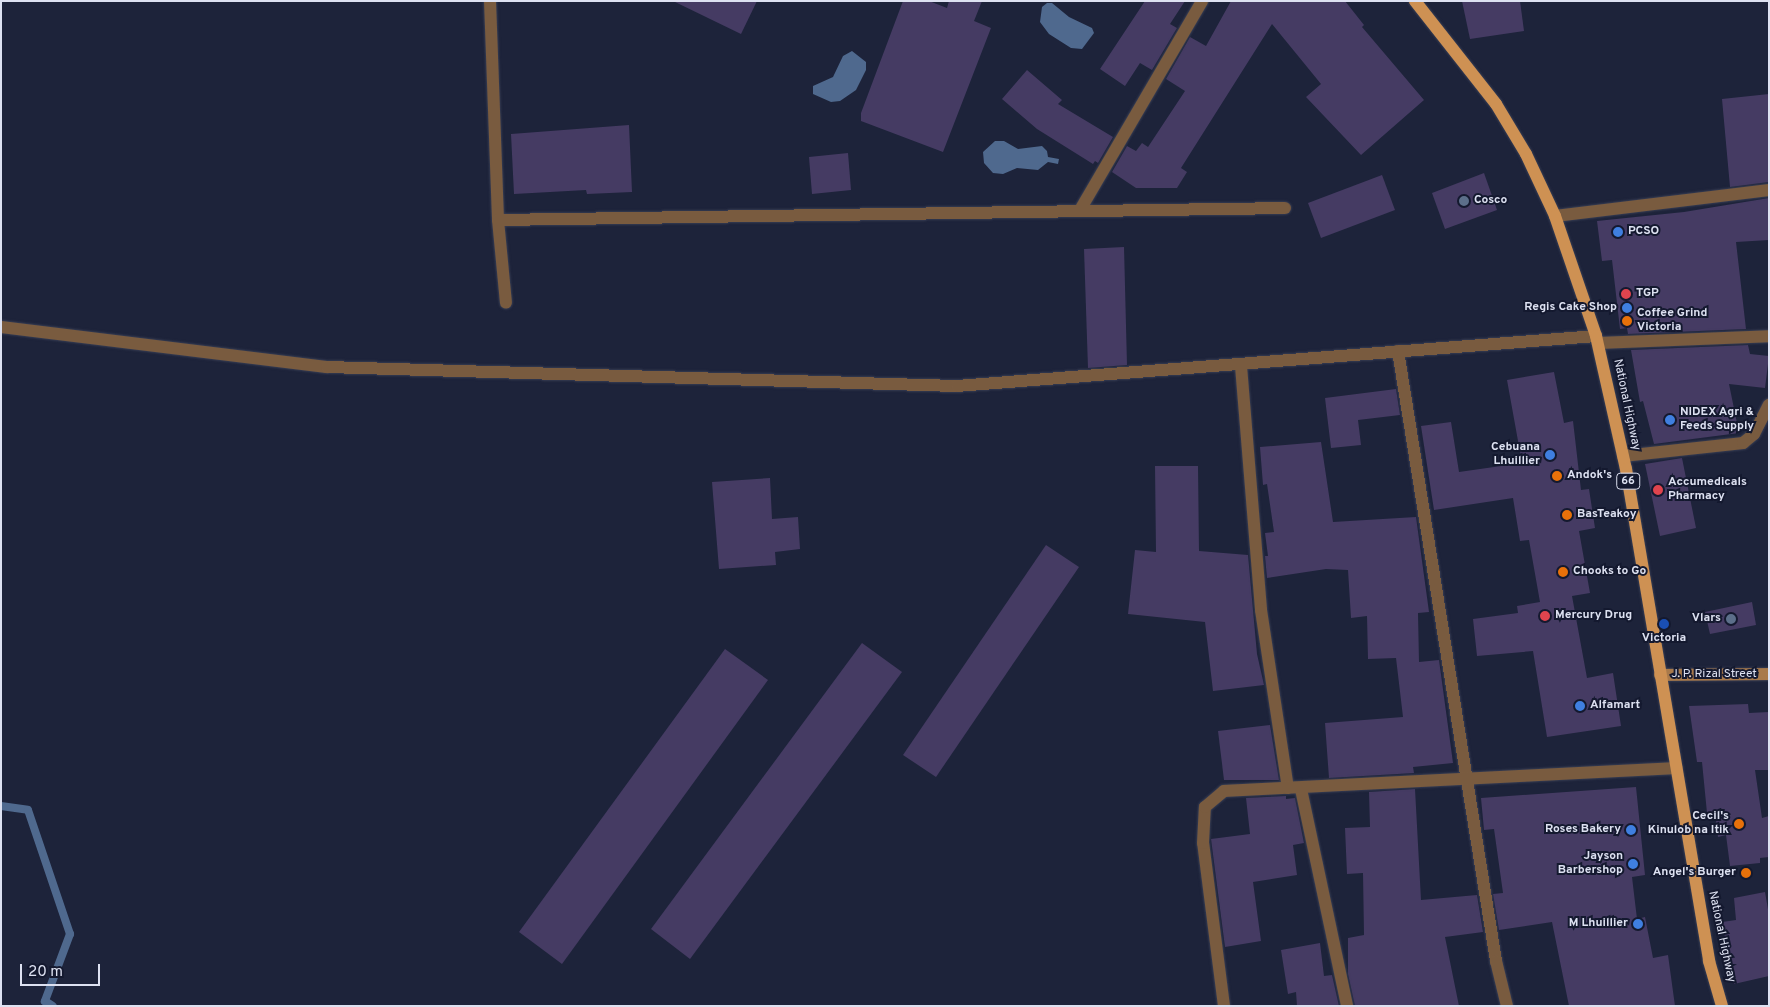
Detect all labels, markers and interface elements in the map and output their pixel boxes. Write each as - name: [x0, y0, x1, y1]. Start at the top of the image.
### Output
- place label: Cosco: [1474, 194, 1507, 208]
- marker: Cosco: [1458, 195, 1470, 207]
- place label: PCSO: [1628, 225, 1659, 239]
- marker: PCSO: [1612, 226, 1624, 238]
- place label: TGP: [1636, 287, 1659, 301]
- marker: TGP: [1620, 288, 1632, 300]
- place label: Regis Cake Shop: [1524, 301, 1617, 315]
- marker: Regis Cake Shop: [1621, 302, 1633, 314]
- place label: Coffee Grind Victoria: [1637, 307, 1707, 335]
- marker: Coffee Grind Victoria: [1621, 315, 1633, 327]
- street label: National Highway: [1609, 358, 1643, 452]
- place label: NIDEX Agri & Feeds Supply: [1680, 406, 1755, 434]
- marker: NIDEX Agri & Feeds Supply: [1664, 414, 1676, 426]
- place label: Cebuana Lhuillier: [1491, 441, 1540, 469]
- marker: Cebuana Lhuillier: [1544, 449, 1556, 461]
- place label: Andok's: [1567, 469, 1612, 483]
- marker: Andok's: [1551, 470, 1563, 482]
- road number: 66: [1616, 472, 1640, 490]
- place label: Accumedicals Pharmacy: [1668, 476, 1747, 504]
- marker: Accumedicals Pharmacy: [1652, 484, 1664, 496]
- place label: BasTeakoy: [1577, 508, 1636, 522]
- marker: BasTeakoy: [1561, 509, 1573, 521]
- place label: Chooks to Go: [1573, 565, 1646, 579]
- marker: Chooks to Go: [1557, 566, 1569, 578]
- place label: Mercury Drug: [1555, 609, 1632, 623]
- marker: Mercury Drug: [1539, 610, 1551, 622]
- place label: Vlars: [1692, 612, 1721, 626]
- marker: Vlars: [1725, 613, 1737, 625]
- marker: Victoria: [1658, 618, 1670, 630]
- place label: Victoria: [1642, 632, 1686, 646]
- street label: J. P. Rizal Street: [1671, 668, 1757, 682]
- place label: Alfamart: [1590, 699, 1640, 713]
- marker: Alfamart: [1574, 700, 1586, 712]
- place label: Cecil's Kinulob na Itik: [1648, 810, 1729, 838]
- marker: Cecil's Kinulob na Itik: [1733, 818, 1745, 830]
- place label: Roses Bakery: [1545, 823, 1621, 837]
- marker: Roses Bakery: [1625, 824, 1637, 836]
- place label: Jayson Barbershop: [1558, 850, 1623, 878]
- marker: Jayson Barbershop: [1627, 858, 1639, 870]
- place label: Angel's Burger: [1653, 866, 1736, 880]
- marker: Angel's Burger: [1740, 867, 1752, 879]
- street label: National Highway: [1704, 890, 1738, 984]
- place label: M Lhuillier: [1569, 917, 1628, 931]
- marker: M Lhuillier: [1632, 918, 1644, 930]
- scale bar: [22, 954, 102, 986]
- text: 20 m: [28, 963, 63, 982]

